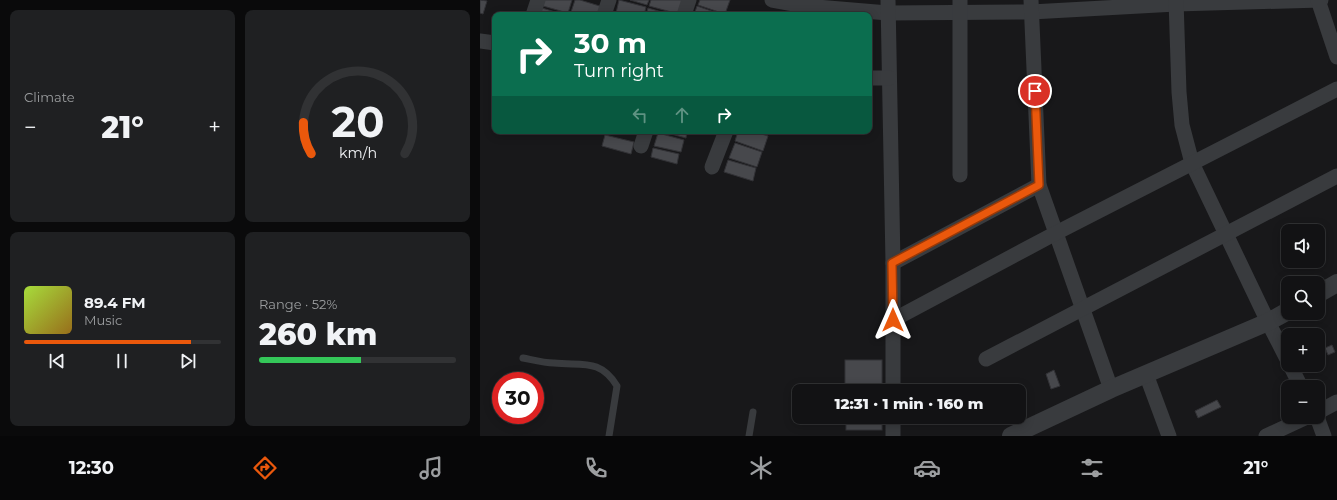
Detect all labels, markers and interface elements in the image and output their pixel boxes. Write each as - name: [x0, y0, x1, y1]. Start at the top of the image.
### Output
- text: 30 m: [574, 26, 647, 60]
- icon: right: [508, 28, 560, 80]
- text: Turn right: [574, 60, 664, 82]
- pin: [1018, 74, 1052, 108]
- icon: arrive: [1024, 80, 1046, 102]
- text: Climate: [24, 89, 75, 105]
- text: 20: [331, 97, 384, 147]
- icon: left: [629, 104, 651, 126]
- icon: ahead: [671, 104, 693, 126]
- icon: right: [713, 104, 735, 126]
- text: 21°: [101, 109, 144, 146]
- text: −: [24, 114, 37, 141]
- text: +: [208, 114, 221, 141]
- text: km/h: [338, 144, 377, 162]
- map controls: [1281, 224, 1325, 424]
- button: sound: [1281, 224, 1325, 268]
- button: search: [1281, 276, 1325, 320]
- text: 89.4 FM: [84, 293, 146, 312]
- text: Range · 52%: [259, 296, 337, 312]
- position arrow: [872, 299, 914, 341]
- text: Music: [84, 312, 122, 328]
- text: 260 km: [259, 316, 377, 353]
- button: +: [1281, 328, 1325, 372]
- icon: previous: [46, 350, 68, 372]
- icon: pause: [111, 350, 133, 372]
- icon: next: [177, 350, 199, 372]
- speed limit sign: 30: [492, 372, 544, 424]
- button: −: [1281, 380, 1325, 424]
- text: 12:31 · 1 min · 160 m: [835, 394, 983, 413]
- icon: directions: [251, 454, 279, 482]
- icon: music: [417, 454, 445, 482]
- icon: phone: [582, 454, 610, 482]
- icon: climate: [747, 454, 775, 482]
- icon: car: [913, 454, 941, 482]
- icon: filters: [1078, 454, 1106, 482]
- text: 12:30: [69, 457, 114, 479]
- text: 21°: [1243, 457, 1268, 479]

